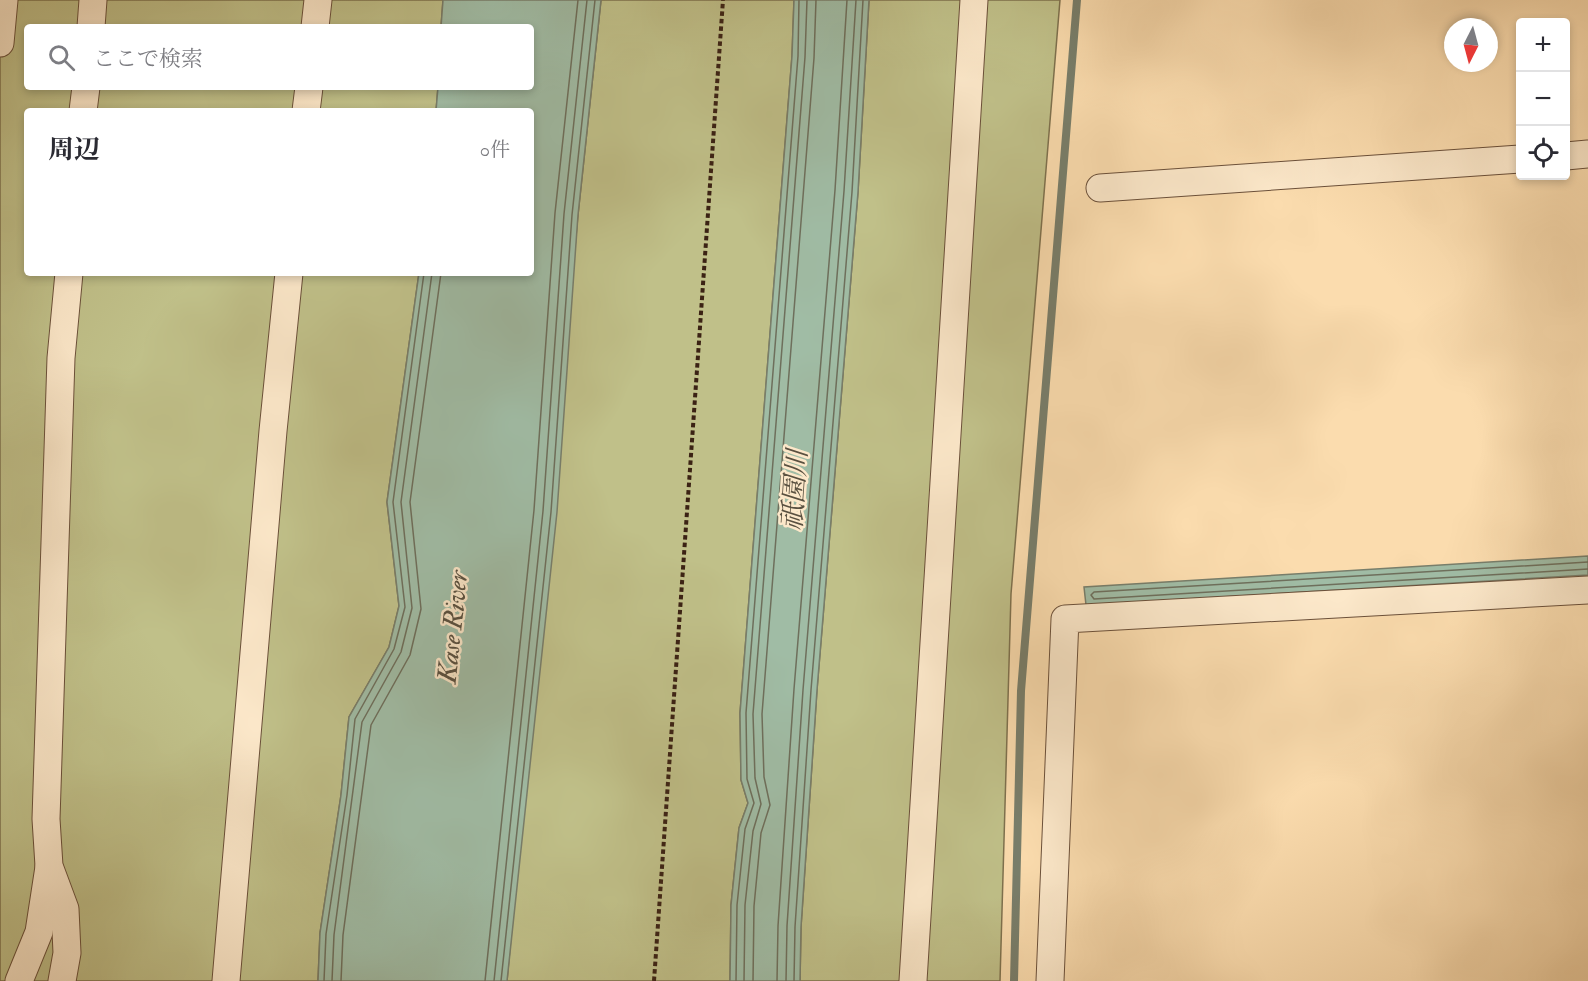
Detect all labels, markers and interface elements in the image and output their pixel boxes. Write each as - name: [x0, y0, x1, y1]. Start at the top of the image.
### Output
- north arrow: [1444, 18, 1498, 72]
- map controls: [1516, 18, 1570, 180]
- button: +: [1516, 18, 1570, 72]
- search box: [24, 24, 534, 90]
- icon: search: [45, 41, 78, 74]
- text: ここで検索: [93, 45, 203, 73]
- button: −: [1516, 72, 1570, 126]
- button: locate: [1516, 126, 1570, 180]
- text: 周辺: [48, 134, 100, 166]
- text: 0件: [480, 137, 510, 162]
- water label: 祇園川: [776, 445, 814, 532]
- water label: Kase River: [430, 567, 476, 687]

